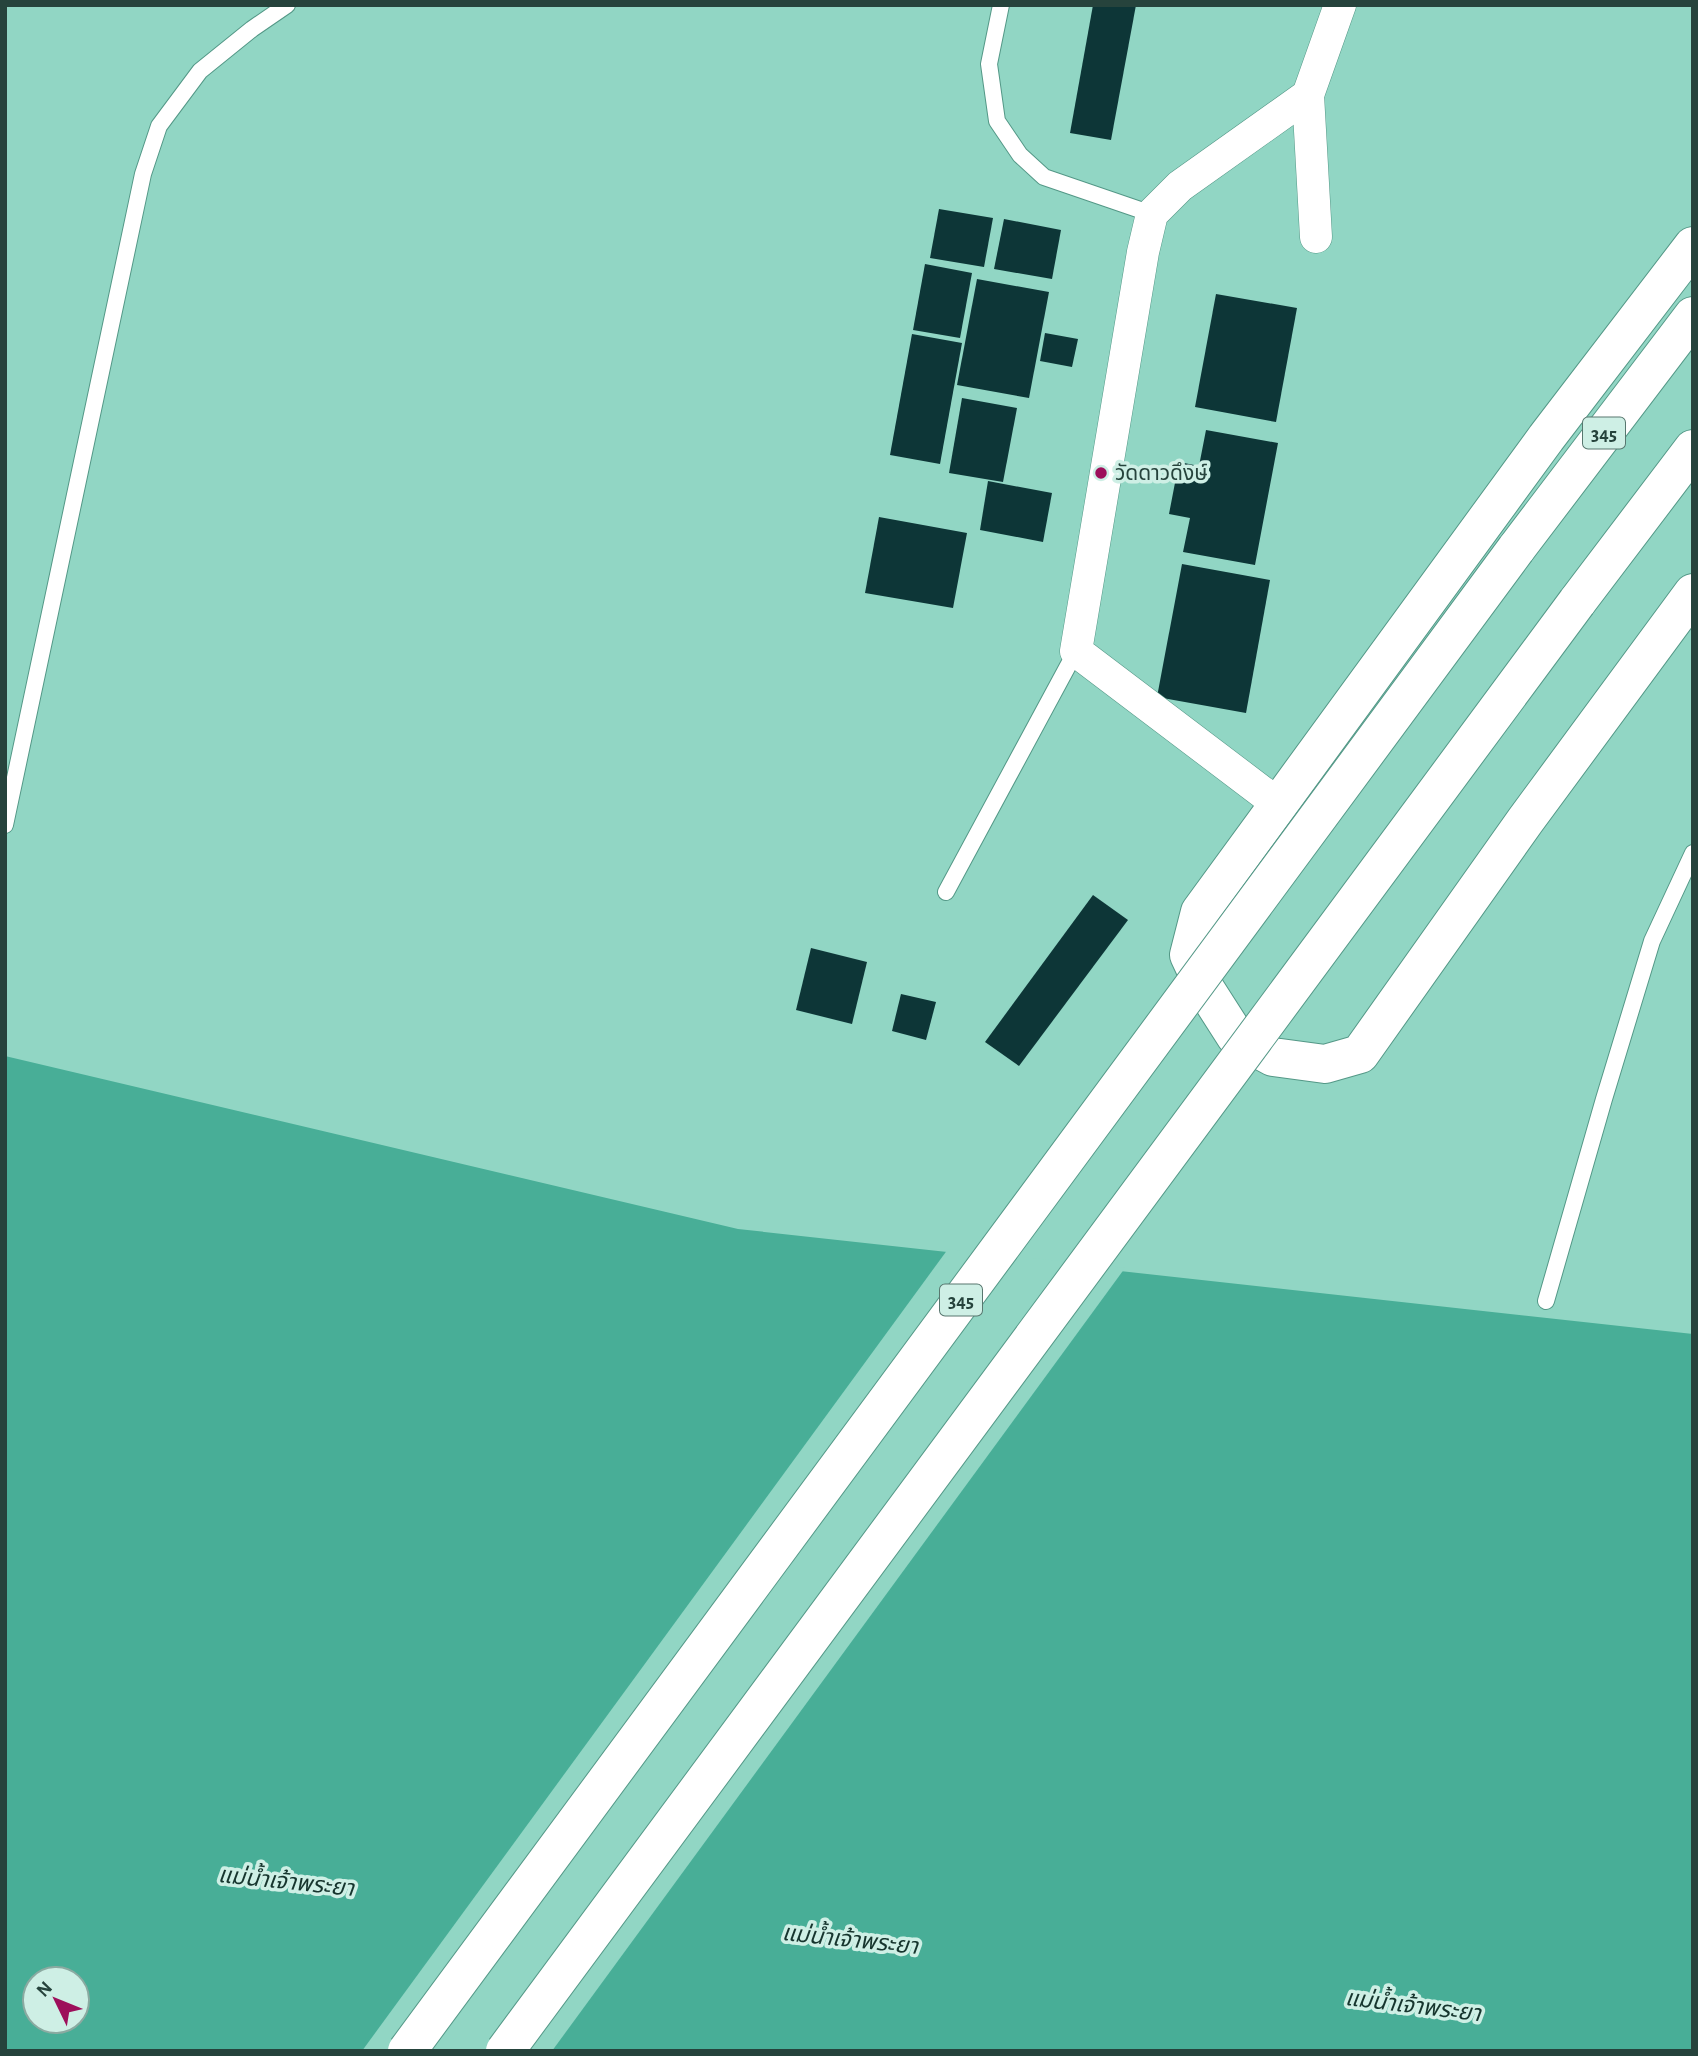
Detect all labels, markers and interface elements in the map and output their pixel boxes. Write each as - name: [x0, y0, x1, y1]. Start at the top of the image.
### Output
- road number: 345: [1583, 418, 1625, 448]
- place label: วัดดาวดึงษ์: [1115, 462, 1208, 484]
- marker: วัดดาวดึงษ์: [1093, 465, 1109, 481]
- road number: 345: [940, 1284, 982, 1316]
- water label: แม่น้ำเจ้าพระยา: [217, 1858, 357, 1901]
- water label: แม่น้ำเจ้าพระยา: [781, 1916, 921, 1959]
- north arrow: [21, 1965, 91, 2035]
- text: N: [33, 1978, 56, 2001]
- water label: แม่น้ำเจ้าพระยา: [1344, 1981, 1484, 2026]

